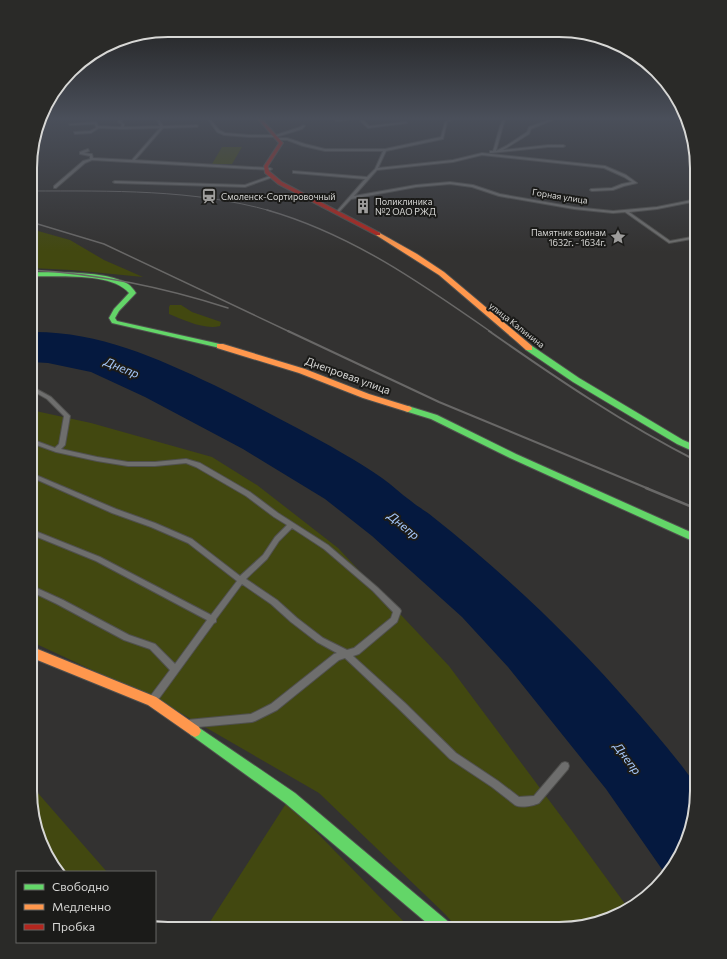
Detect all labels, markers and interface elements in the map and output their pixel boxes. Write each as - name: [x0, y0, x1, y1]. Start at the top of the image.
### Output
- street label: Горная улица: [532, 186, 589, 206]
- station icon: Смоленск-Сортировочный: [200, 187, 218, 205]
- place label: Смоленск-Сортировочный: [221, 191, 335, 202]
- place label: Поликлиника №2 ОАО РЖД: [375, 196, 436, 217]
- building icon: Поликлиника №2 ОАО РЖД: [354, 197, 372, 215]
- place label: Памятник воинам 1632г. - 1634г.: [531, 227, 606, 248]
- place icon: Памятник воинам 1632г. - 1634г.: [609, 228, 627, 246]
- street label: улица Калинина: [487, 300, 547, 350]
- water label: Днепр: [102, 353, 142, 380]
- street label: Днепровая улица: [304, 354, 392, 396]
- water label: Днепр: [385, 507, 423, 542]
- water label: Днепр: [611, 738, 645, 777]
- legend: [16, 871, 156, 943]
- text: Свободно: [52, 879, 109, 893]
- text: Медленно: [52, 899, 111, 913]
- text: Пробка: [52, 919, 95, 933]

